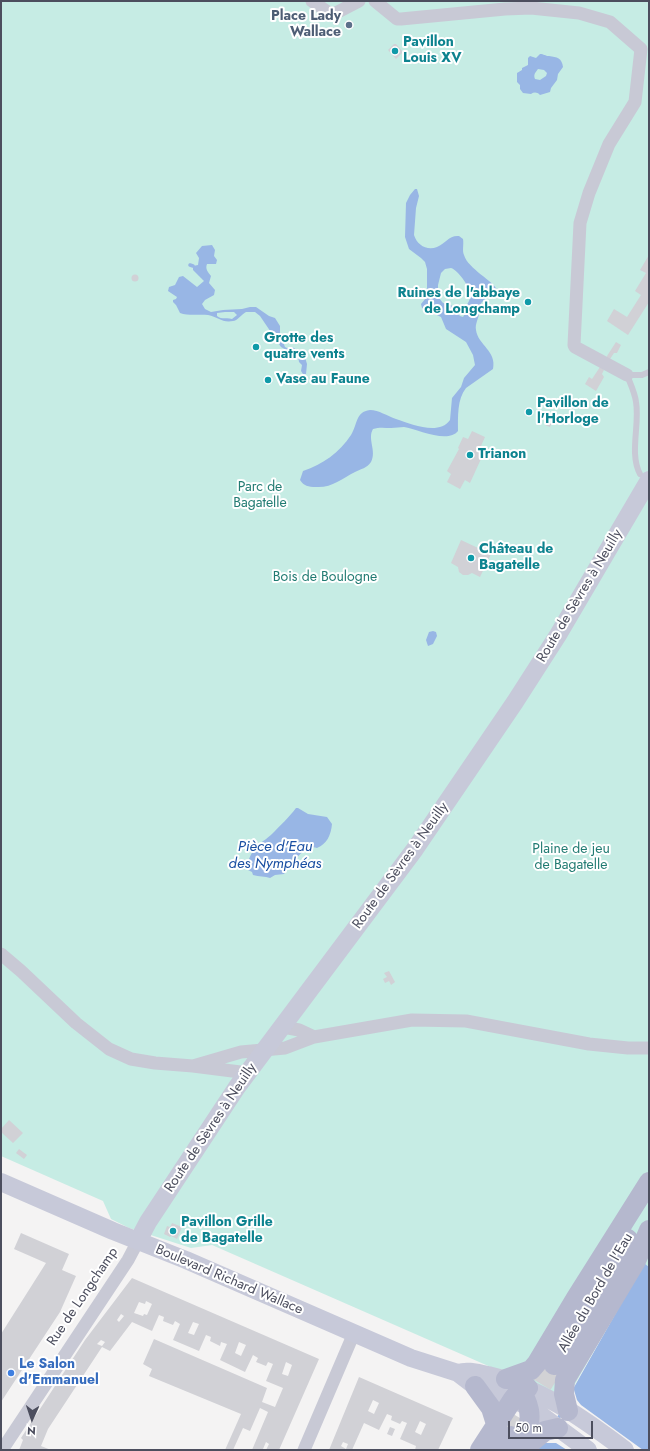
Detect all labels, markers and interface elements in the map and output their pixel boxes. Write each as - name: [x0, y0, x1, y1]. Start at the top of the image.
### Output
- place label: Place Lady Wallace: [271, 9, 341, 42]
- marker: Place Lady Wallace: [344, 20, 354, 30]
- place label: Pavillon Louis XV: [403, 35, 461, 68]
- marker: Pavillon Louis XV: [390, 46, 400, 56]
- place label: Ruines de l'abbaye de Longchamp: [397, 286, 520, 318]
- marker: Ruines de l'abbaye de Longchamp: [523, 297, 533, 307]
- place label: Grotte des quatre vents: [264, 331, 345, 364]
- marker: Grotte des quatre vents: [251, 342, 261, 352]
- place label: Vase au Faune: [276, 372, 370, 388]
- marker: Vase au Faune: [263, 375, 273, 385]
- place label: Pavillon de l'Horloge: [537, 396, 609, 428]
- marker: Pavillon de l'Horloge: [524, 407, 534, 417]
- place label: Trianon: [478, 447, 526, 463]
- marker: Trianon: [465, 450, 475, 460]
- park label: Parc de Bagatelle: [233, 480, 287, 512]
- street label: Route de Sèvres à Neuilly: [534, 526, 626, 666]
- place label: Château de Bagatelle: [479, 542, 553, 574]
- marker: Château de Bagatelle: [466, 553, 476, 563]
- park label: Bois de Boulogne: [273, 570, 377, 586]
- street label: Route de Sèvres à Neuilly: [349, 799, 453, 933]
- water label: Pièce d'Eau des Nymphéas: [229, 838, 321, 873]
- park label: Plaine de jeu de Bagatelle: [532, 842, 610, 874]
- street label: Route de Sèvres à Neuilly: [161, 1060, 261, 1196]
- place label: Pavillon Grille de Bagatelle: [181, 1215, 273, 1248]
- marker: Pavillon Grille de Bagatelle: [168, 1226, 178, 1236]
- street label: Allée du Bord de l'Eau: [555, 1230, 637, 1356]
- street label: Boulevard Richard Wallace: [153, 1241, 305, 1319]
- street label: Rue de Longchamp: [44, 1245, 122, 1349]
- place label: Le Salon d'Emmanuel: [19, 1357, 99, 1390]
- marker: Le Salon d'Emmanuel: [6, 1368, 16, 1378]
- north arrow: [12, 1399, 52, 1439]
- scale bar: [510, 1413, 595, 1439]
- text: 50 m: [515, 1419, 542, 1437]
- text: N: [27, 1423, 36, 1439]

